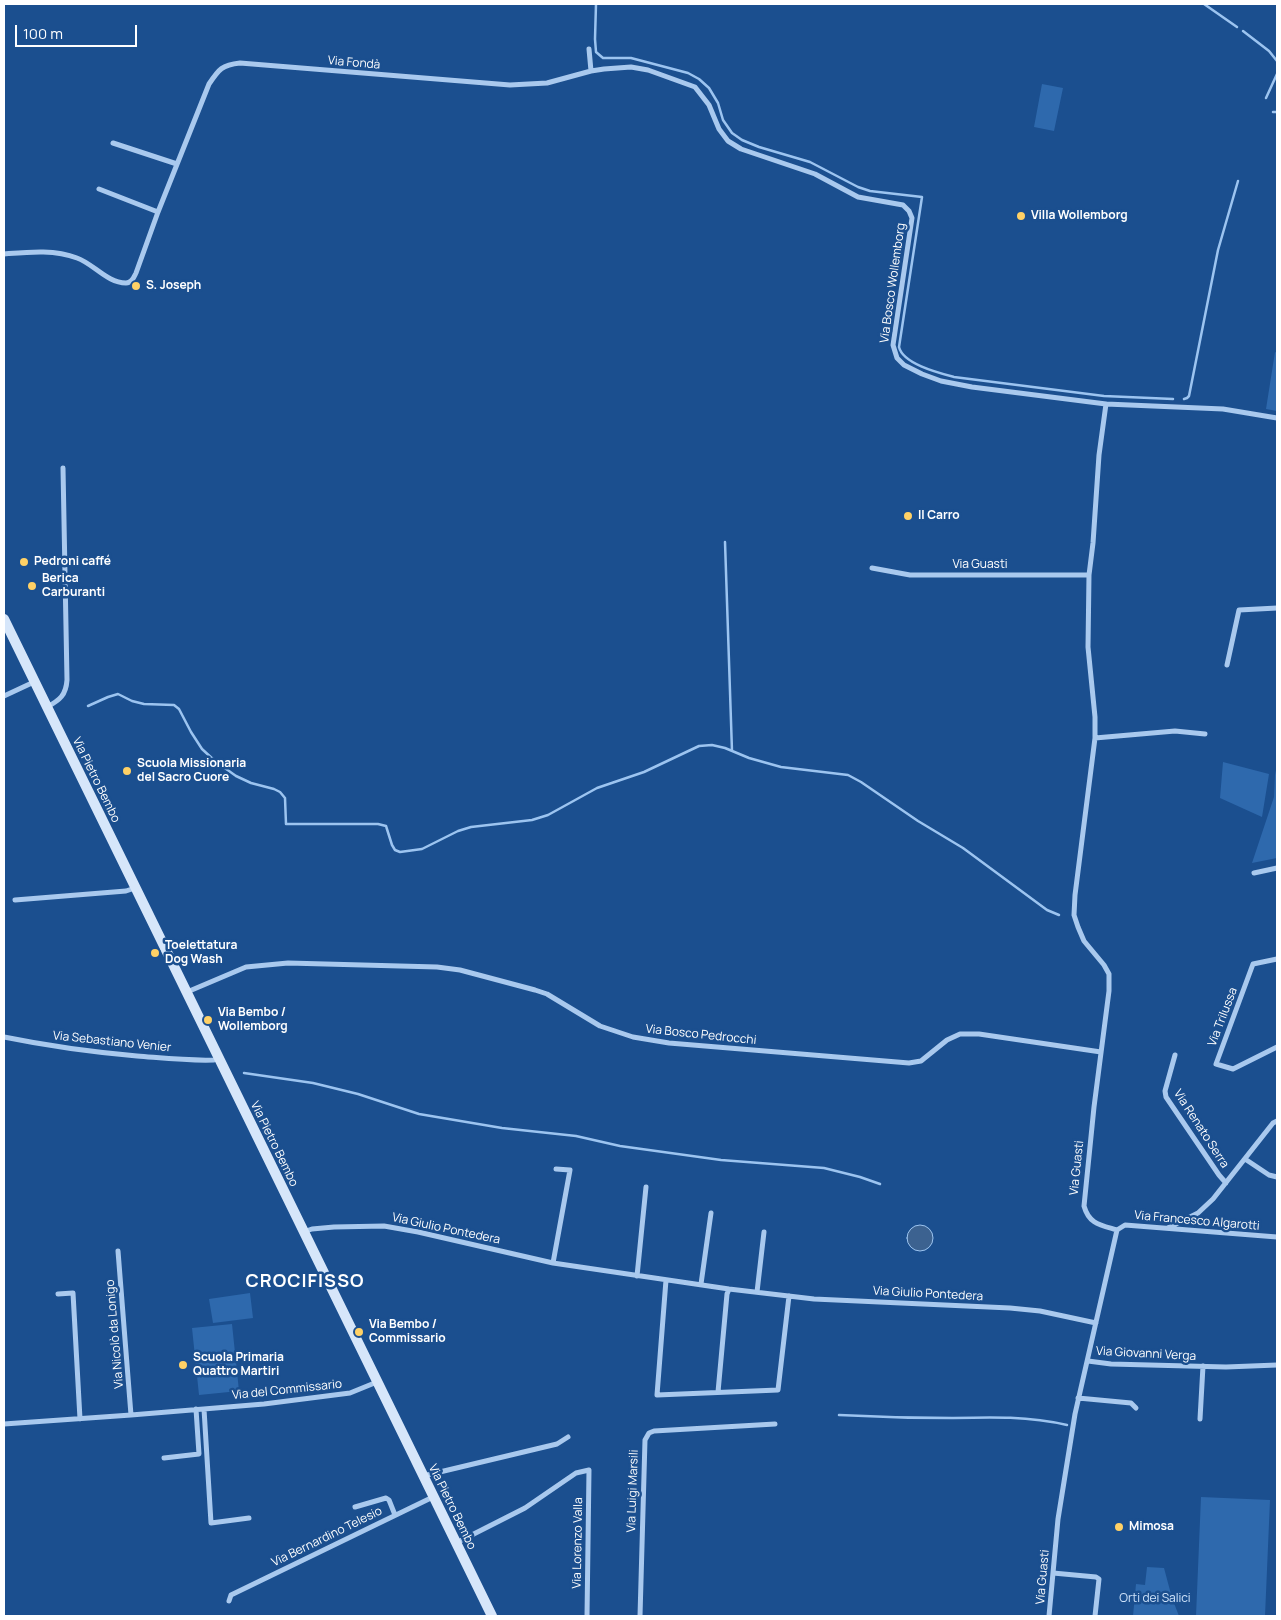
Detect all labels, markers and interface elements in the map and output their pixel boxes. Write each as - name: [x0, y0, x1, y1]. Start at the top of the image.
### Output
- scale bar: [18, 15, 140, 47]
- text: 100 m: [23, 23, 63, 44]
- street label: Via Fondà: [327, 54, 381, 72]
- place label: Villa Wollemborg: [1031, 209, 1128, 223]
- marker: Villa Wollemborg: [1015, 210, 1027, 222]
- street label: Via Bosco Wollemborg: [877, 222, 909, 344]
- place label: S. Joseph: [146, 279, 201, 293]
- marker: S. Joseph: [130, 280, 142, 292]
- place label: Il Carro: [918, 509, 960, 523]
- marker: Il Carro: [902, 510, 914, 522]
- place label: Pedroni caffé: [34, 555, 111, 569]
- marker: Pedroni caffé: [18, 556, 30, 568]
- street label: Via Guasti: [952, 558, 1008, 572]
- place label: Berica Carburanti: [42, 572, 105, 600]
- marker: Berica Carburanti: [26, 580, 38, 592]
- street label: Via Pietro Bembo: [69, 735, 123, 825]
- place label: Scuola Missionaria del Sacro Cuore: [137, 757, 246, 785]
- marker: Scuola Missionaria del Sacro Cuore: [121, 765, 133, 777]
- place label: Toelettatura Dog Wash: [165, 939, 237, 967]
- marker: Toelettatura Dog Wash: [149, 947, 161, 959]
- street label: Via Trilussa: [1205, 986, 1241, 1048]
- place label: Via Bembo / Wollemborg: [218, 1006, 288, 1034]
- marker: Via Bembo / Wollemborg: [202, 1014, 214, 1026]
- street label: Via Bosco Pedrocchi: [645, 1022, 757, 1048]
- street label: Via Sebastiano Venier: [52, 1029, 172, 1055]
- street label: Via Renato Serra: [1170, 1087, 1232, 1171]
- street label: Via Pietro Bembo: [247, 1099, 301, 1189]
- street label: Via Guasti: [1067, 1140, 1087, 1196]
- street label: Via Francesco Algarotti: [1134, 1208, 1260, 1234]
- street label: Via Giulio Pontedera: [391, 1210, 501, 1248]
- district label: CROCIFISSO: [244, 1271, 366, 1293]
- street label: Via Nicolò da Lonigo: [103, 1279, 127, 1389]
- street label: Via Giulio Pontedera: [873, 1284, 983, 1304]
- place label: Via Bembo / Commissario: [369, 1318, 446, 1346]
- marker: Via Bembo / Commissario: [353, 1326, 365, 1338]
- street label: Via Giovanni Verga: [1096, 1344, 1196, 1364]
- place label: Scuola Primaria Quattro Martiri: [193, 1351, 284, 1379]
- marker: Scuola Primaria Quattro Martiri: [177, 1359, 189, 1371]
- street label: Via del Commissario: [231, 1377, 343, 1403]
- street label: Via Luigi Marsili: [624, 1449, 642, 1533]
- street label: Via Pietro Bembo: [425, 1462, 479, 1552]
- street label: Via Lorenzo Valla: [570, 1497, 586, 1589]
- street label: Via Bernardino Telesio: [269, 1504, 385, 1570]
- place label: Mimosa: [1129, 1520, 1174, 1534]
- marker: Mimosa: [1113, 1521, 1125, 1533]
- street label: Via Guasti: [1033, 1549, 1053, 1605]
- park label: Orti dei Salici: [1119, 1592, 1191, 1606]

